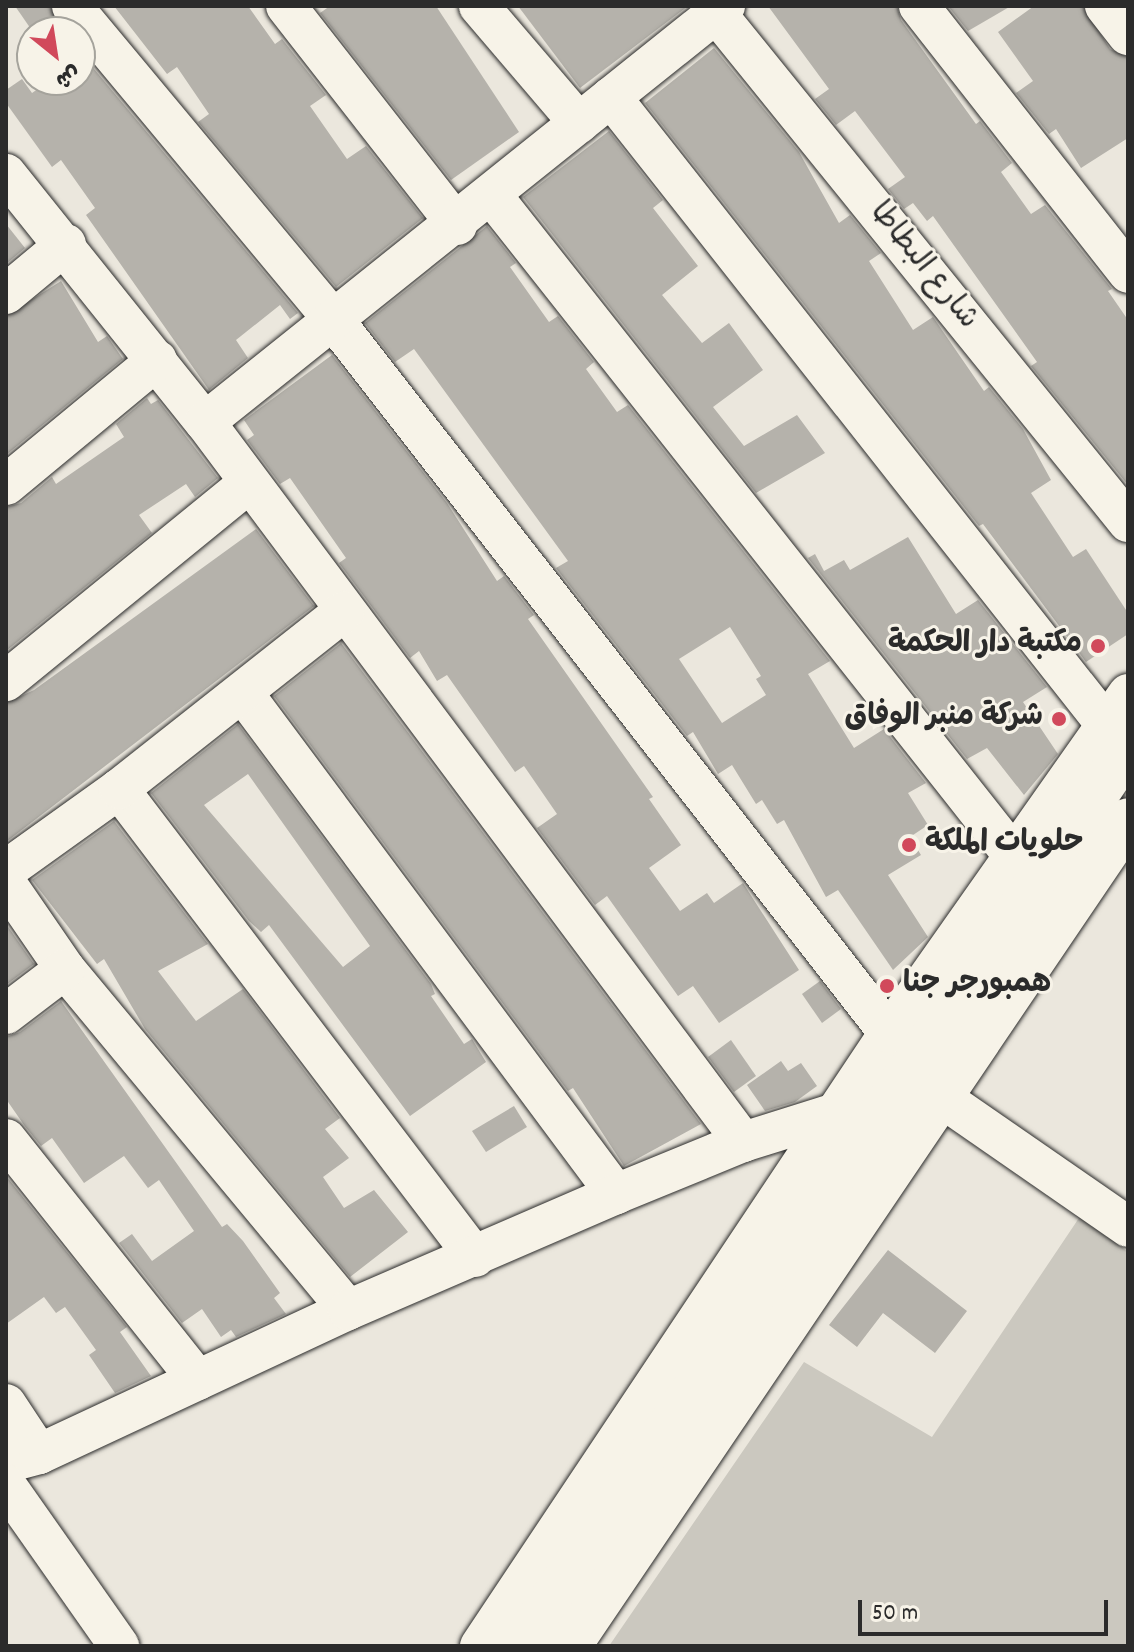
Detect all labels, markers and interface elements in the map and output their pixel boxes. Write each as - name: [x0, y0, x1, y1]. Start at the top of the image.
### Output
- north arrow: [16, 16, 96, 96]
- text: ش: [49, 56, 85, 95]
- street label: شارع البطاطا: [860, 196, 984, 338]
- place label: مكتبة دار الحكمة: [888, 628, 1082, 664]
- marker: مكتبة دار الحكمة: [1089, 637, 1107, 655]
- place label: شركة منبر الوفاق: [845, 701, 1043, 737]
- marker: شركة منبر الوفاق: [1050, 710, 1068, 728]
- place label: حلويات الملكة: [925, 827, 1084, 863]
- marker: حلويات الملكة: [900, 836, 918, 854]
- place label: همبورجر جنا: [903, 968, 1051, 1004]
- marker: همبورجر جنا: [878, 977, 896, 995]
- scale bar: [862, 1584, 1112, 1634]
- text: 50 m: [872, 1597, 918, 1631]

